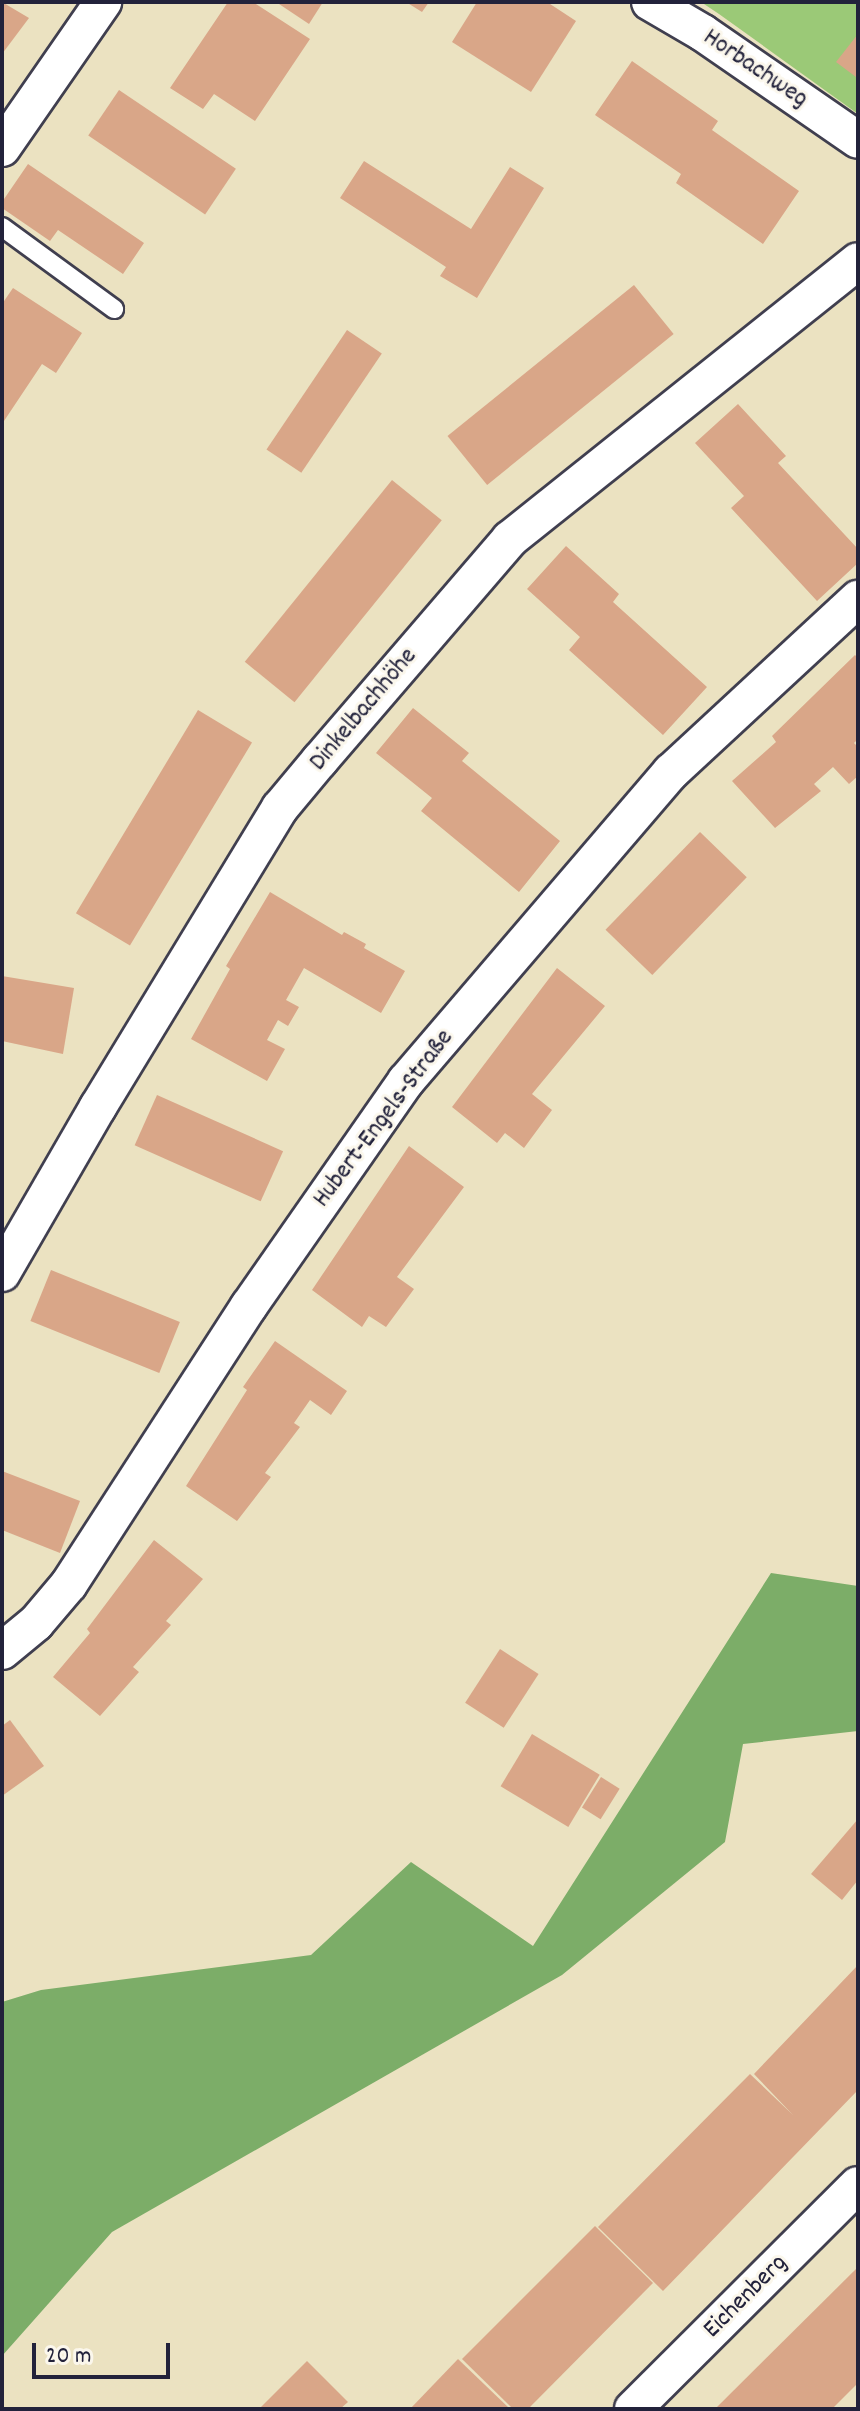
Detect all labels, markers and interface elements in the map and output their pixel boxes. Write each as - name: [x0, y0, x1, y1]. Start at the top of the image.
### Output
- street label: Horbachweg: [697, 23, 813, 115]
- street label: Dinkelbachhöhe: [303, 642, 425, 778]
- street label: Hubert-Engels-Straße: [307, 1024, 461, 1214]
- street label: Eichenberg: [697, 2248, 795, 2346]
- scale bar: [36, 2327, 174, 2377]
- text: 20 m: [46, 2340, 92, 2374]

